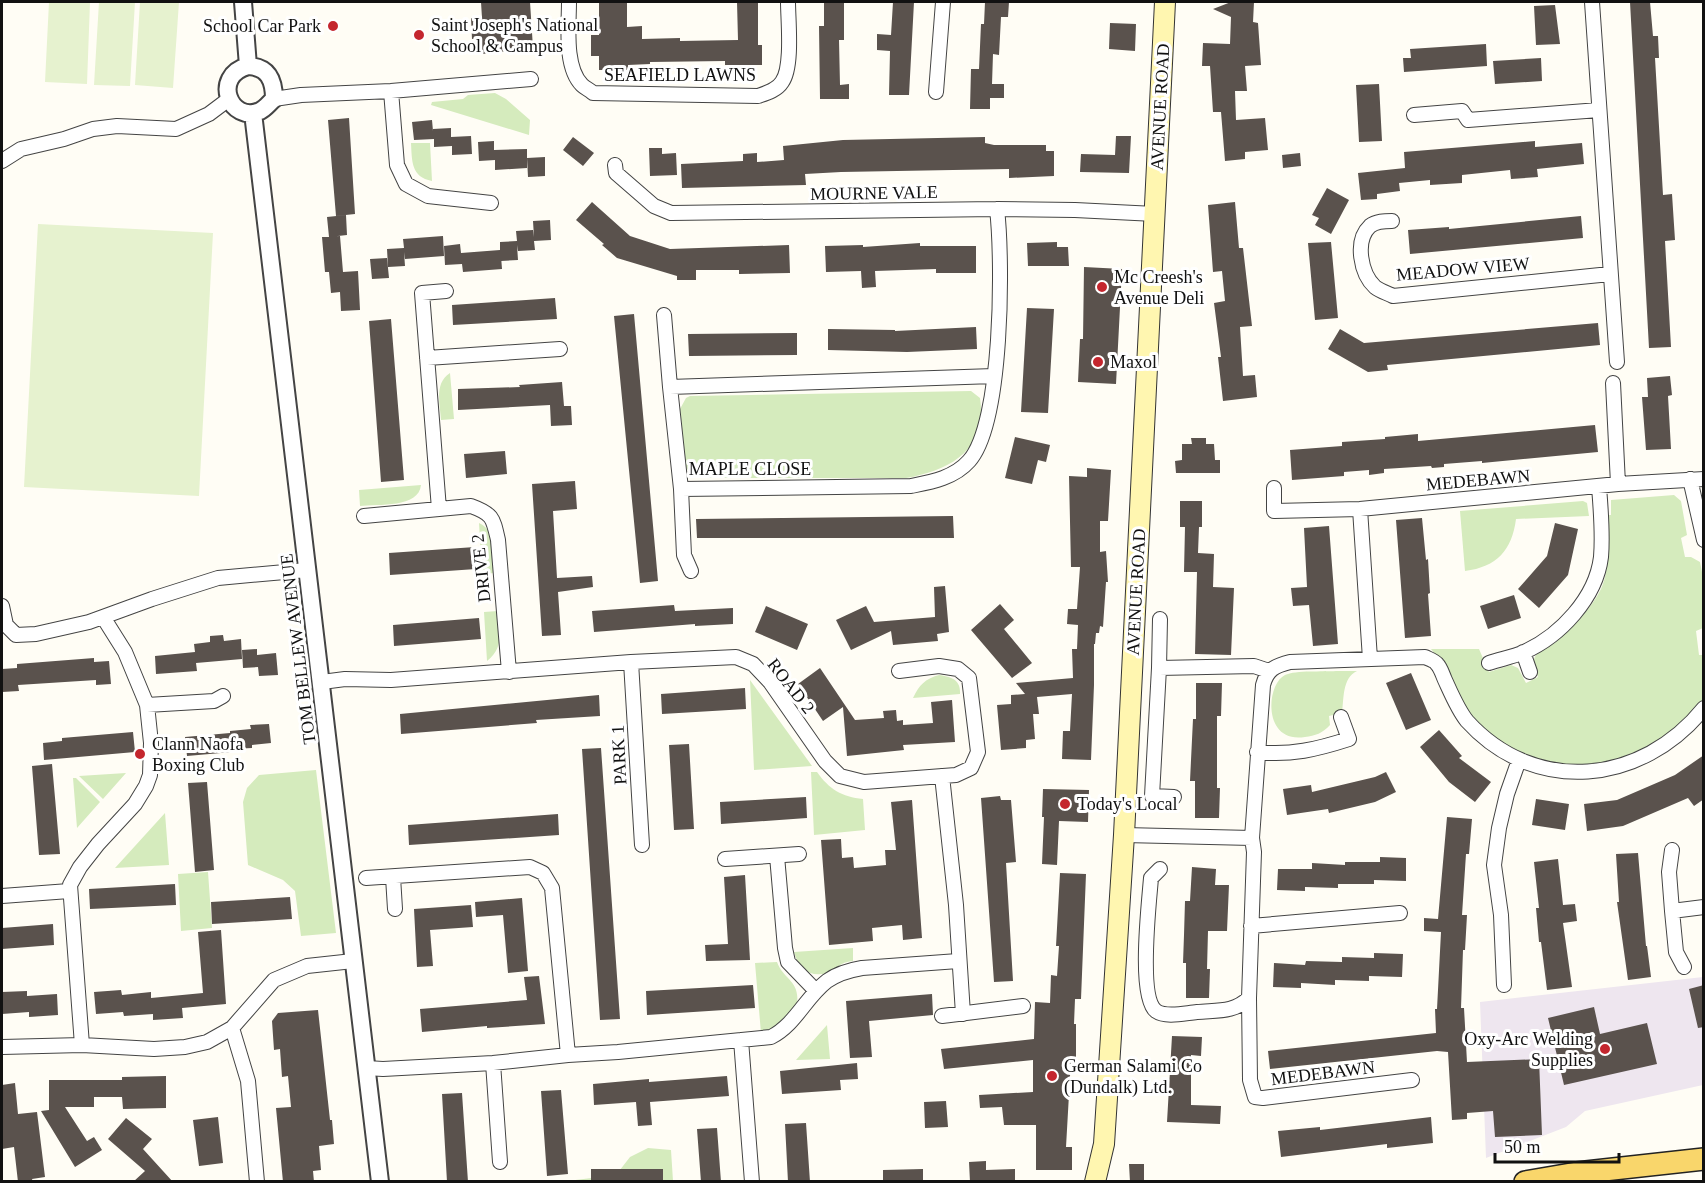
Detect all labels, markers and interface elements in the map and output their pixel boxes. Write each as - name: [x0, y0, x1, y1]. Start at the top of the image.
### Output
- place label: Saint Joseph's National School & Campus: [431, 15, 598, 56]
- place label: School Car Park: [203, 16, 321, 36]
- marker: School Car Park: [326, 19, 340, 33]
- marker: Saint Joseph's National School & Campus: [412, 28, 426, 42]
- street label: AVENUE ROAD: [1147, 43, 1173, 171]
- street label: SEAFIELD LAWNS: [604, 65, 756, 85]
- street label: MOURNE VALE: [810, 182, 938, 204]
- street label: MEADOW VIEW: [1395, 253, 1531, 285]
- place label: Mc Creesh's Avenue Deli: [1114, 267, 1204, 308]
- marker: Mc Creesh's Avenue Deli: [1095, 280, 1109, 294]
- place label: Maxol: [1110, 352, 1157, 372]
- marker: Maxol: [1091, 355, 1105, 369]
- street label: MAPLE CLOSE: [689, 459, 811, 479]
- street label: MEDEBAWN: [1425, 465, 1531, 495]
- street label: AVENUE ROAD: [1123, 528, 1149, 656]
- street label: DRIVE 2: [467, 533, 495, 603]
- street label: TOM BELLEW AVENUE: [276, 552, 320, 746]
- street label: ROAD 2: [763, 654, 819, 718]
- street label: PARK 1: [607, 725, 631, 785]
- place label: Clann Naofa Boxing Club: [152, 734, 245, 775]
- marker: Clann Naofa Boxing Club: [133, 747, 147, 761]
- place label: Today's Local: [1077, 794, 1177, 814]
- marker: Today's Local: [1058, 797, 1072, 811]
- place label: Oxy-Arc Welding Supplies: [1464, 1029, 1593, 1070]
- marker: Oxy-Arc Welding Supplies: [1598, 1042, 1612, 1056]
- place label: German Salami Co (Dundalk) Ltd.: [1064, 1056, 1202, 1098]
- street label: MEDEBAWN: [1270, 1057, 1376, 1089]
- marker: German Salami Co (Dundalk) Ltd.: [1045, 1069, 1059, 1083]
- scale bar: [1495, 1126, 1620, 1164]
- text: 50 m: [1504, 1137, 1541, 1157]

